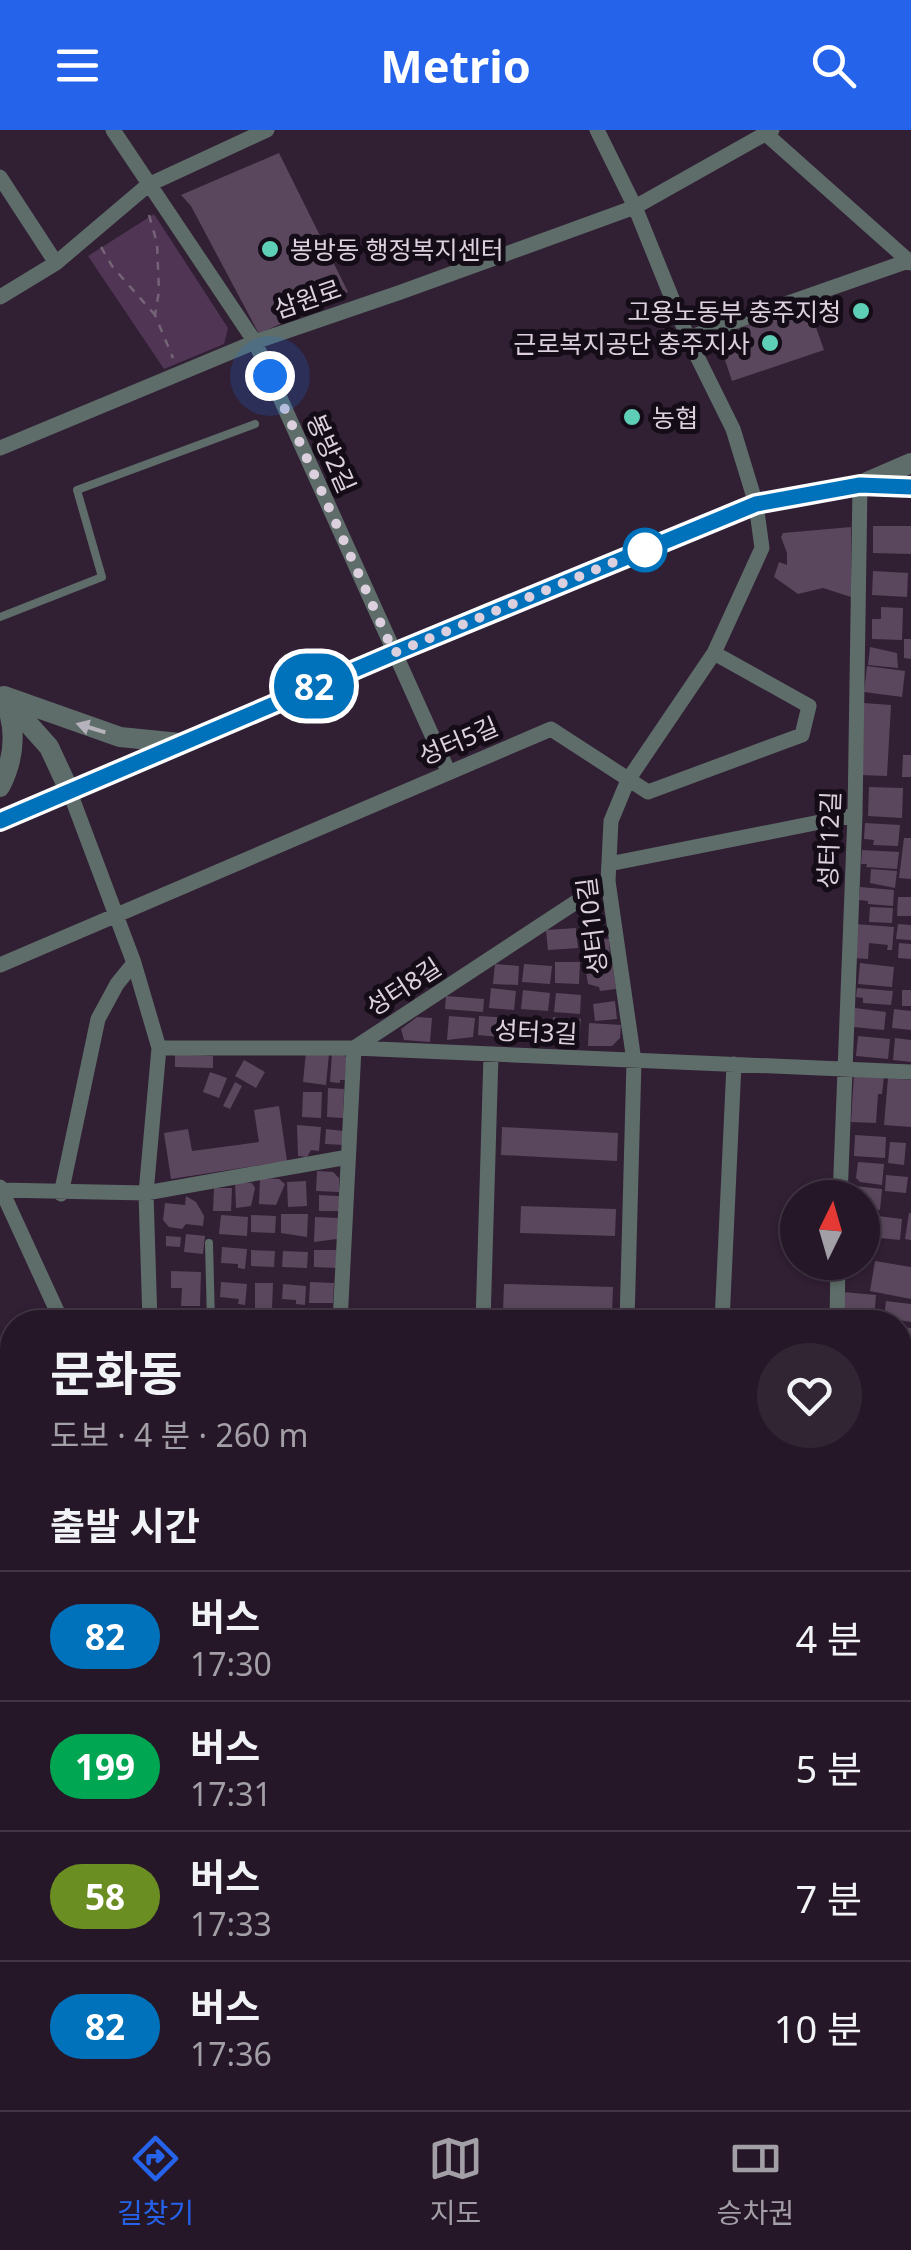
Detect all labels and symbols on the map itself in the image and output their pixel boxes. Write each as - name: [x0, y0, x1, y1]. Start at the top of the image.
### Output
- place label: 봉방동 행정복지센터: [290, 232, 504, 266]
- marker: 봉방동 행정복지센터: [259, 238, 281, 260]
- street label: 삼원로: [269, 271, 345, 325]
- place label: 고용노동부 충주지청: [627, 294, 841, 328]
- marker: 고용노동부 충주지청: [850, 300, 872, 322]
- place label: 근로복지공단 충주지사: [513, 326, 750, 360]
- marker: 근로복지공단 충주지사: [759, 332, 781, 354]
- your location: [245, 351, 295, 401]
- place label: 농협: [652, 400, 698, 434]
- marker: 농협: [621, 406, 643, 428]
- street label: 봉방2길: [300, 408, 364, 498]
- unlabelled marker: [624, 529, 666, 571]
- line badge: 82: [269, 654, 359, 718]
- street label: 성터5길: [413, 708, 503, 772]
- one-way arrow: [75, 720, 106, 735]
- street label: 성터12길: [809, 791, 847, 889]
- street label: 성터10길: [568, 875, 614, 977]
- street label: 성터8길: [359, 949, 447, 1023]
- street label: 성터3길: [494, 1012, 578, 1050]
- north arrow: [780, 1180, 880, 1280]

